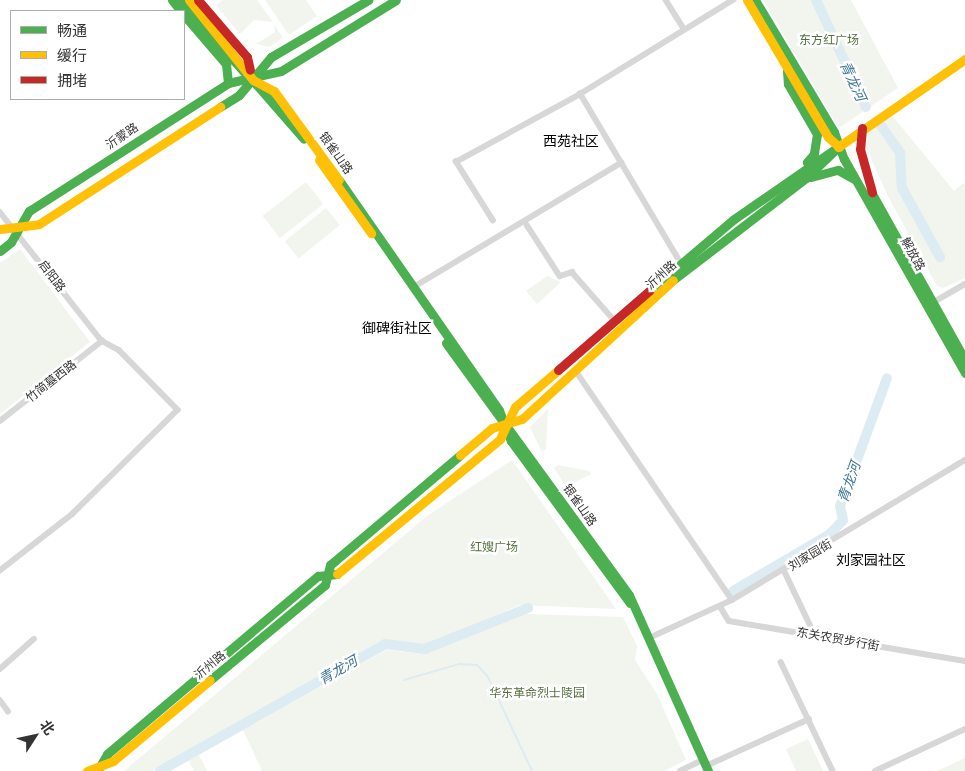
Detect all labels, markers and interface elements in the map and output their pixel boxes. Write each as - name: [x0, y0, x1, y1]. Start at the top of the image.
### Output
- legend: [10, 10, 185, 100]
- text: 畅通: [57, 21, 87, 40]
- park label: 东方红广场: [799, 33, 859, 47]
- text: 缓行: [57, 46, 87, 65]
- water label: 青龙河: [837, 58, 869, 104]
- text: 拥堵: [57, 71, 87, 90]
- street label: 沂蒙路: [103, 120, 141, 152]
- street label: 银雀山路: [316, 129, 356, 177]
- district label: 西苑社区: [543, 133, 599, 149]
- street label: 解放路: [898, 235, 928, 273]
- street label: 启阳路: [35, 257, 69, 295]
- street label: 沂州路: [643, 258, 679, 292]
- district label: 御碑街社区: [362, 320, 432, 336]
- street label: 竹简墓西路: [23, 357, 79, 405]
- water label: 青龙河: [834, 459, 864, 505]
- street label: 银雀山路: [560, 481, 600, 529]
- street label: 刘家园街: [786, 536, 834, 574]
- park label: 红嫂广场: [470, 540, 518, 554]
- district label: 刘家园社区: [836, 552, 906, 568]
- street label: 东关农贸步行街: [795, 625, 881, 653]
- street label: 沂州路: [192, 648, 228, 682]
- water label: 青龙河: [316, 652, 360, 688]
- park label: 华东革命烈士陵园: [489, 686, 585, 700]
- north arrow: [10, 711, 60, 761]
- text: 北: [36, 717, 59, 738]

